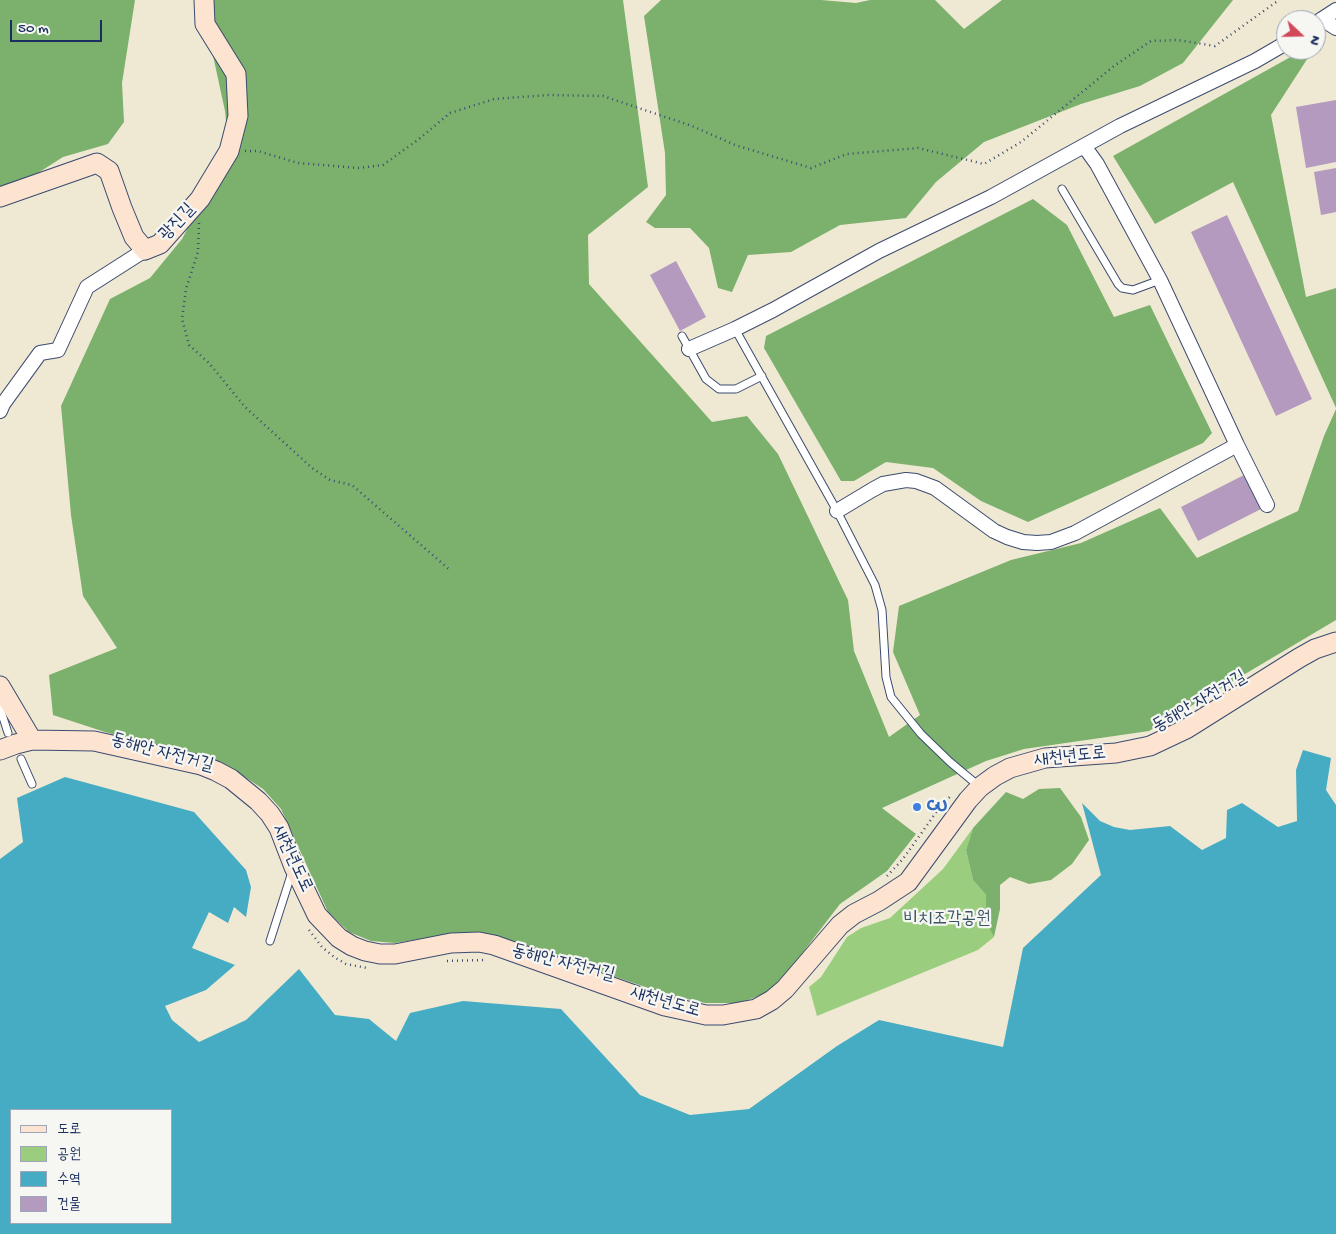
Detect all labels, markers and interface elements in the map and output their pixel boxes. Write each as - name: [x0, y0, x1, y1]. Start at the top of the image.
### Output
- scale bar: [12, 10, 105, 42]
- north arrow: [1276, 10, 1326, 60]
- text: 50 m: [18, 20, 49, 38]
- text: N: [1305, 33, 1324, 48]
- street label: 광진길: [155, 200, 201, 246]
- street label: 동해안 자전거길: [1149, 667, 1251, 739]
- street label: 동해안 자전거길: [108, 730, 216, 778]
- street label: 새천년도로: [1033, 743, 1107, 773]
- place label: CU: [927, 796, 947, 818]
- marker: CU: [911, 801, 923, 813]
- street label: 새천년도로: [266, 822, 316, 896]
- park label: 비치조각공원: [904, 909, 990, 931]
- street label: 동해안 자전거길: [509, 941, 617, 987]
- street label: 새천년도로: [627, 983, 703, 1023]
- legend: [10, 1109, 172, 1224]
- text: 도로: [57, 1121, 81, 1139]
- text: 공원: [57, 1146, 81, 1164]
- text: 수역: [57, 1171, 81, 1189]
- text: 건물: [57, 1196, 81, 1214]

